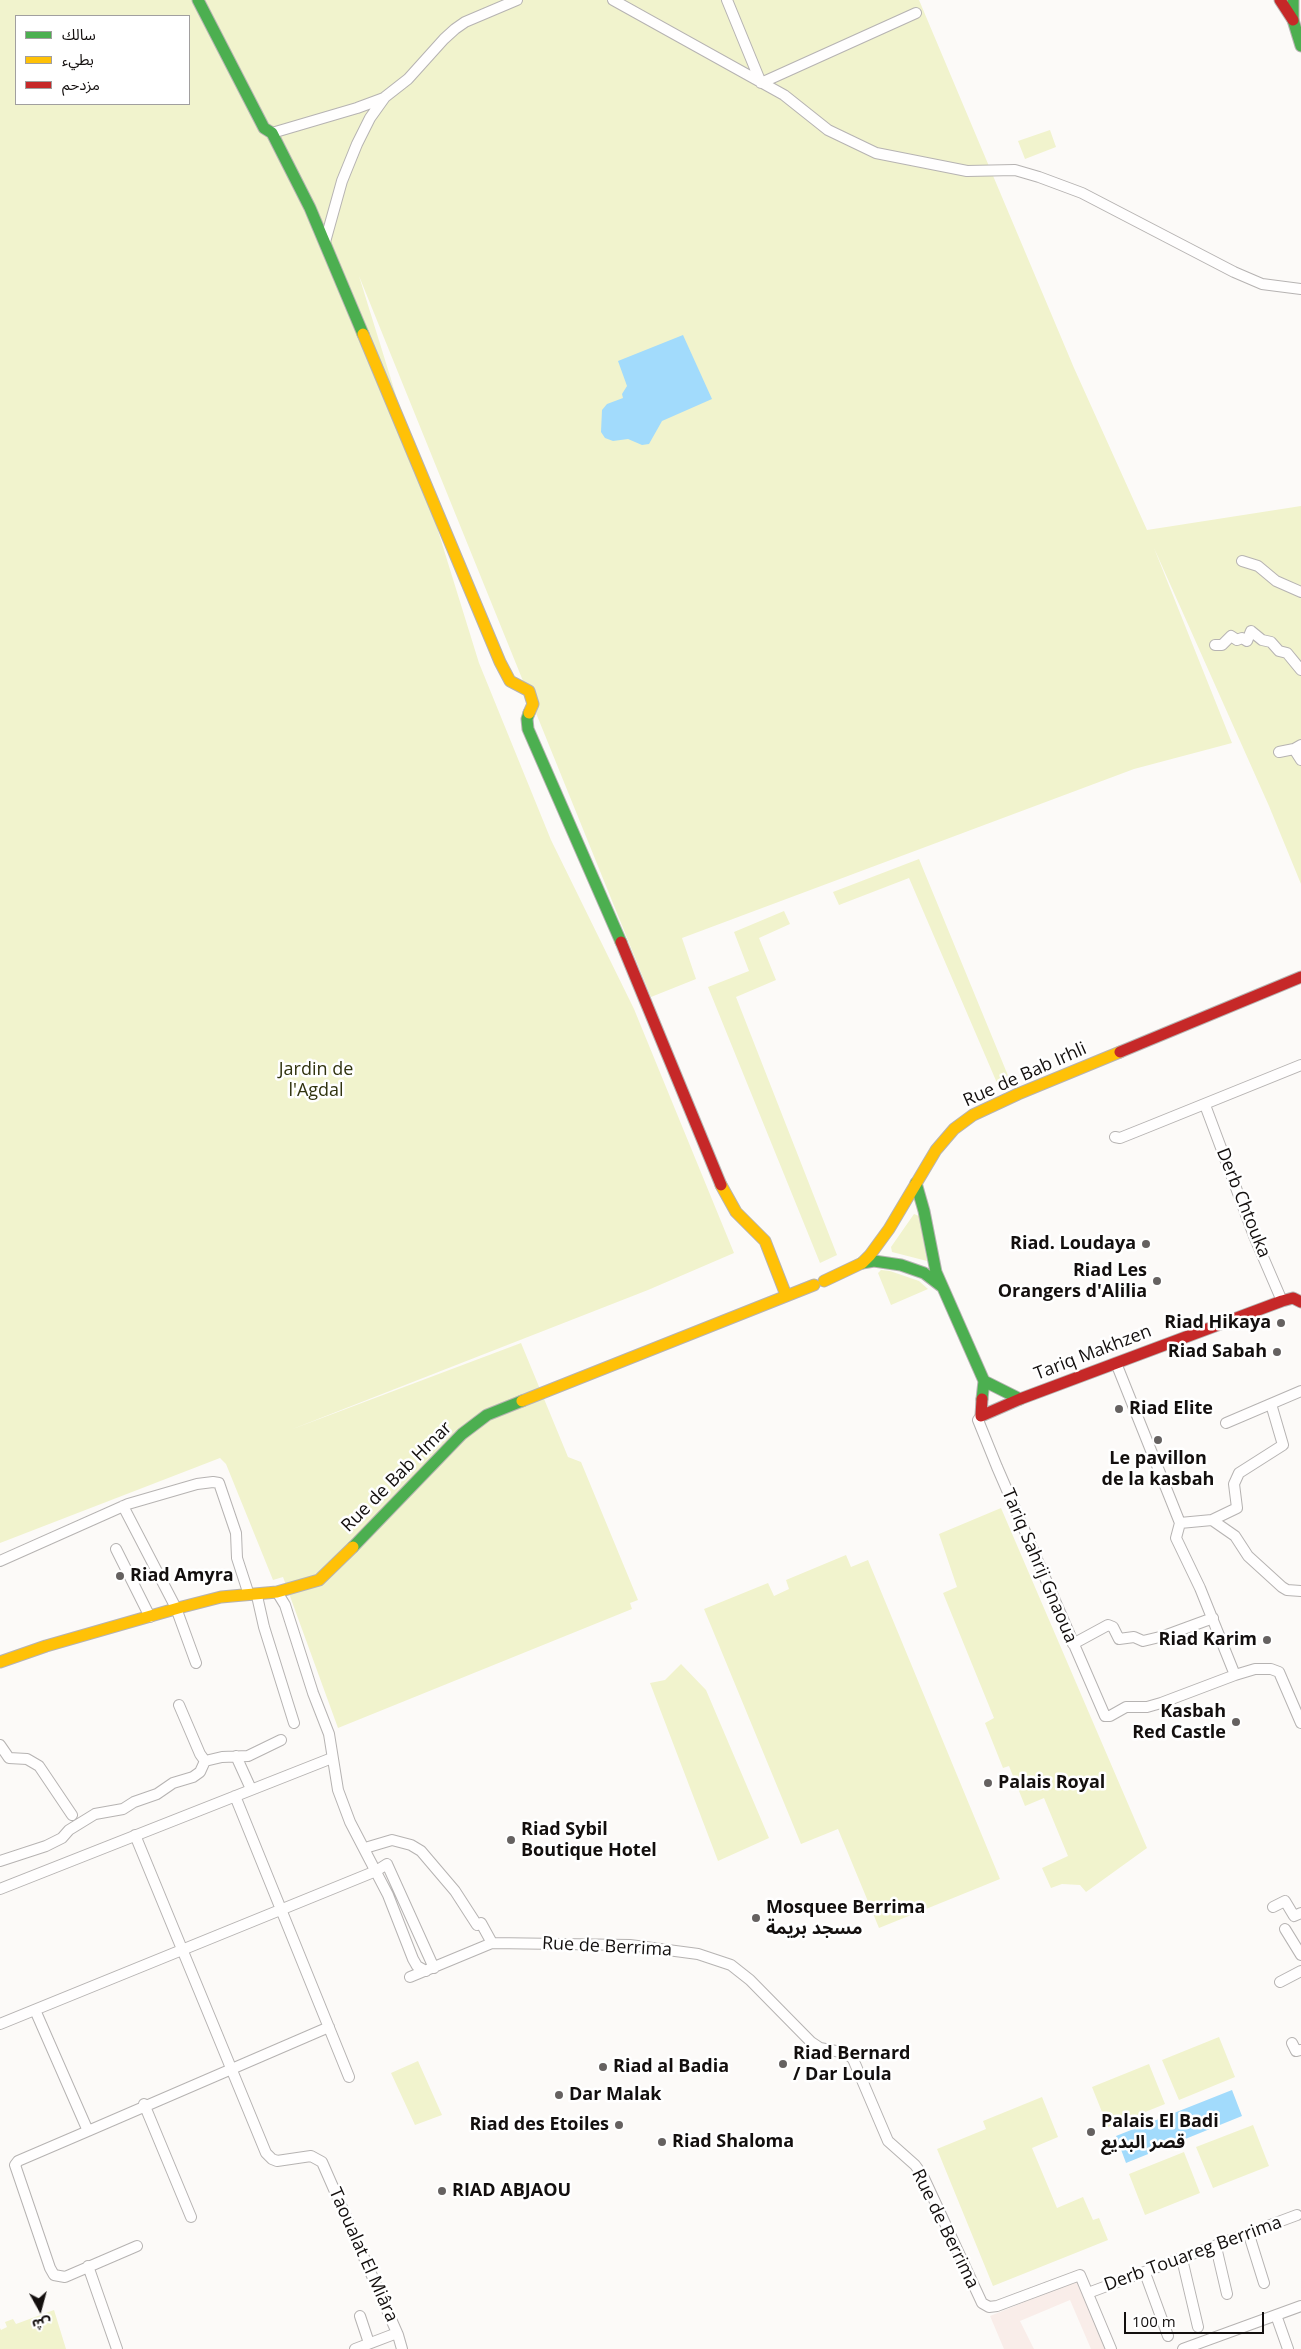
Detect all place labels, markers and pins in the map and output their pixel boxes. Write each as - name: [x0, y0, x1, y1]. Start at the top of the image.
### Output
- place label: Riad. Loudaya: [1010, 1233, 1136, 1255]
- marker: Riad. Loudaya: [1140, 1238, 1152, 1250]
- place label: Riad Les Orangers d'Alilia: [998, 1260, 1147, 1302]
- marker: Riad Les Orangers d'Alilia: [1151, 1275, 1163, 1287]
- place label: Riad Hikaya: [1164, 1312, 1271, 1334]
- marker: Riad Hikaya: [1275, 1317, 1287, 1329]
- place label: Riad Sabah: [1168, 1341, 1267, 1363]
- marker: Riad Sabah: [1271, 1346, 1283, 1358]
- place label: Riad Elite: [1129, 1398, 1213, 1420]
- marker: Riad Elite: [1113, 1403, 1125, 1415]
- marker: Le pavillon de la kasbah: [1152, 1434, 1164, 1446]
- place label: Le pavillon de la kasbah: [1102, 1448, 1214, 1490]
- place label: Riad Amyra: [130, 1565, 234, 1587]
- marker: Riad Amyra: [114, 1570, 126, 1582]
- place label: Riad Karim: [1159, 1629, 1257, 1651]
- marker: Riad Karim: [1261, 1634, 1273, 1646]
- place label: Kasbah Red Castle: [1132, 1701, 1226, 1744]
- marker: Kasbah Red Castle: [1230, 1716, 1242, 1728]
- place label: Palais Royal: [998, 1772, 1105, 1794]
- marker: Palais Royal: [982, 1777, 994, 1789]
- place label: Riad Sybil Boutique Hotel: [521, 1819, 657, 1862]
- marker: Riad Sybil Boutique Hotel: [505, 1834, 517, 1846]
- place label: Mosquee Berrima مسجد بريمة: [766, 1897, 925, 1940]
- marker: Mosquee Berrima مسجد بريمة: [750, 1912, 762, 1924]
- place label: Riad Bernard / Dar Loula: [793, 2043, 910, 2086]
- place label: Riad al Badia: [613, 2056, 729, 2078]
- marker: Riad Bernard / Dar Loula: [777, 2058, 789, 2070]
- marker: Riad al Badia: [597, 2061, 609, 2073]
- place label: Dar Malak: [569, 2084, 661, 2106]
- marker: Dar Malak: [553, 2089, 565, 2101]
- place label: Palais El Badi قصر البديع: [1101, 2111, 1219, 2154]
- place label: Riad des Etoiles: [469, 2114, 609, 2136]
- marker: Riad des Etoiles: [613, 2119, 625, 2131]
- marker: Palais El Badi قصر البديع: [1085, 2126, 1097, 2138]
- place label: Riad Shaloma: [672, 2131, 794, 2153]
- marker: Riad Shaloma: [656, 2136, 668, 2148]
- place label: RIAD ABJAOU: [452, 2180, 571, 2202]
- marker: RIAD ABJAOU: [436, 2185, 448, 2197]

